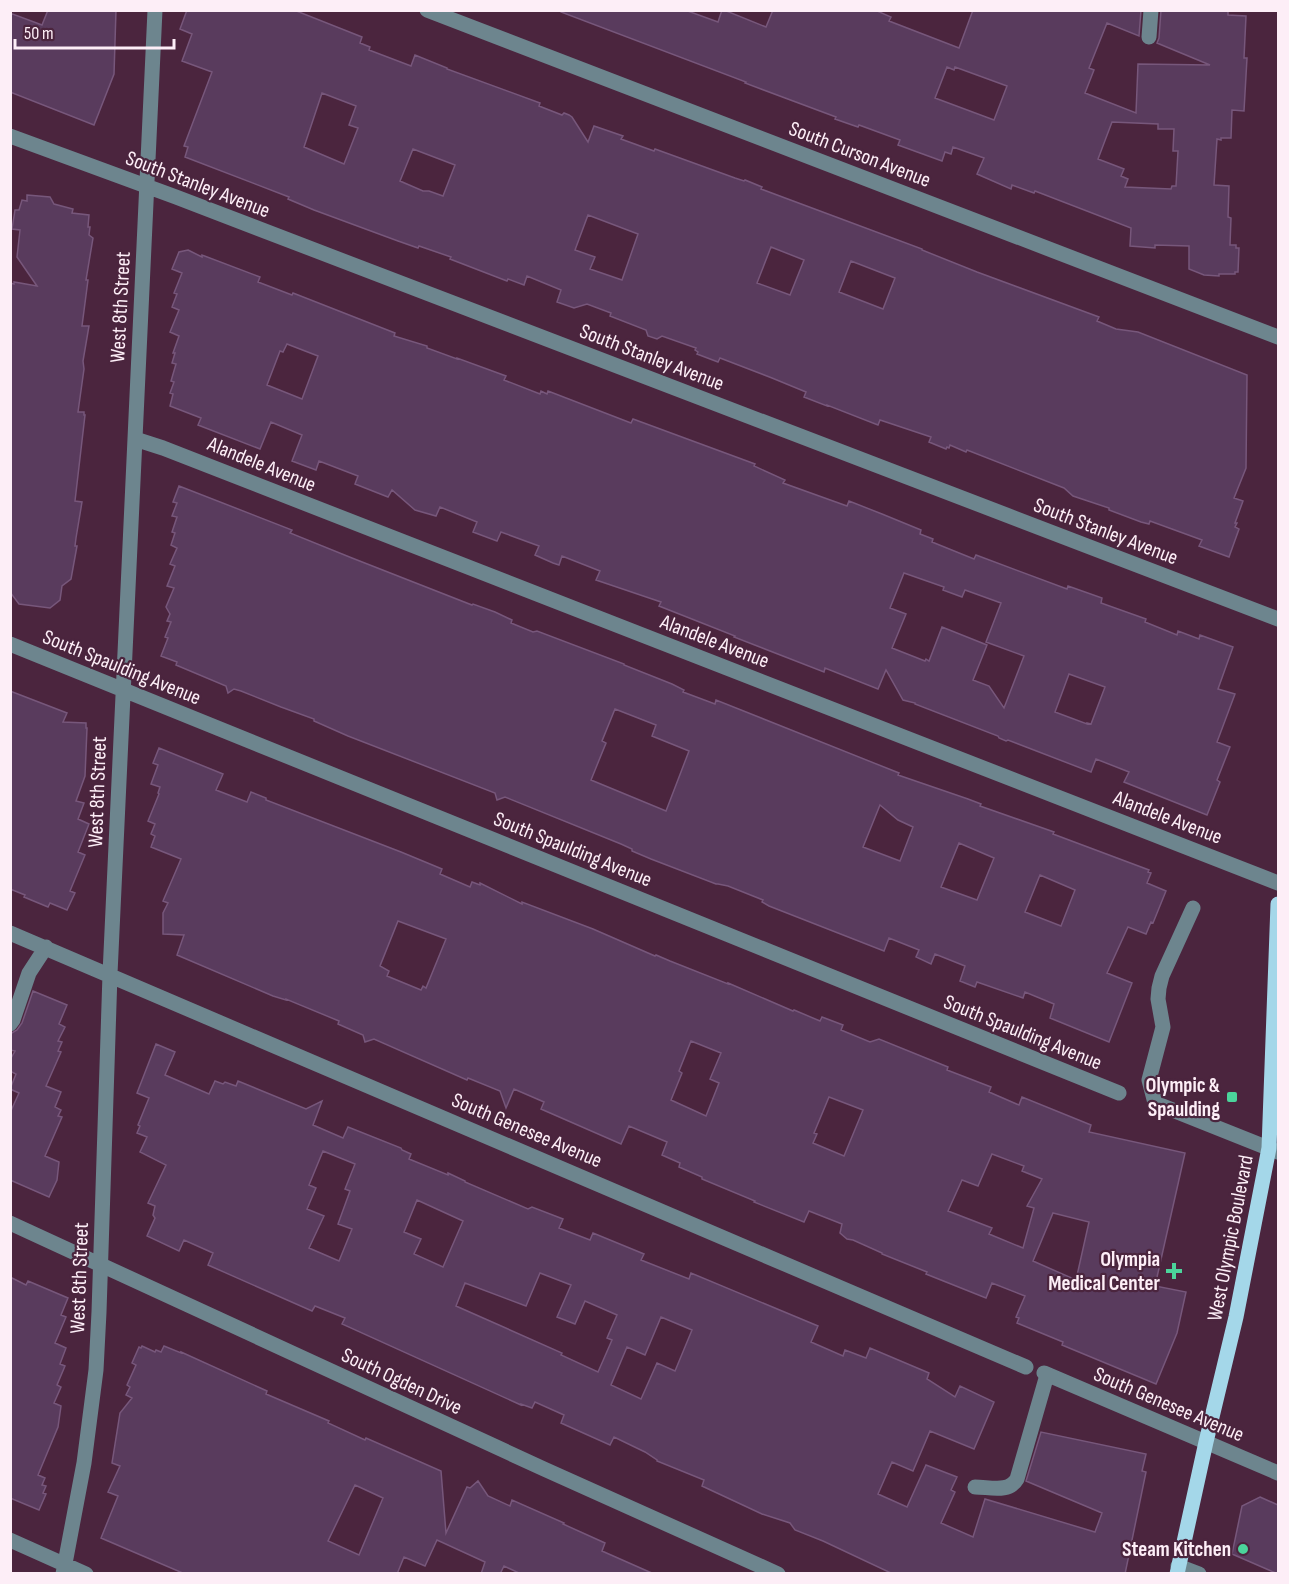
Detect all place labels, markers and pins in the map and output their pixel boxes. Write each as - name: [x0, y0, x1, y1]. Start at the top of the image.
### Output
- place label: Olympic & Spaulding: [1146, 1073, 1220, 1122]
- marker: Olympic & Spaulding: [1225, 1090, 1239, 1104]
- place label: Olympia Medical Center: [1048, 1247, 1161, 1296]
- marker: Olympia Medical Center: [1165, 1262, 1183, 1280]
- place label: Steam Kitchen: [1122, 1537, 1231, 1562]
- marker: Steam Kitchen: [1236, 1542, 1250, 1556]

